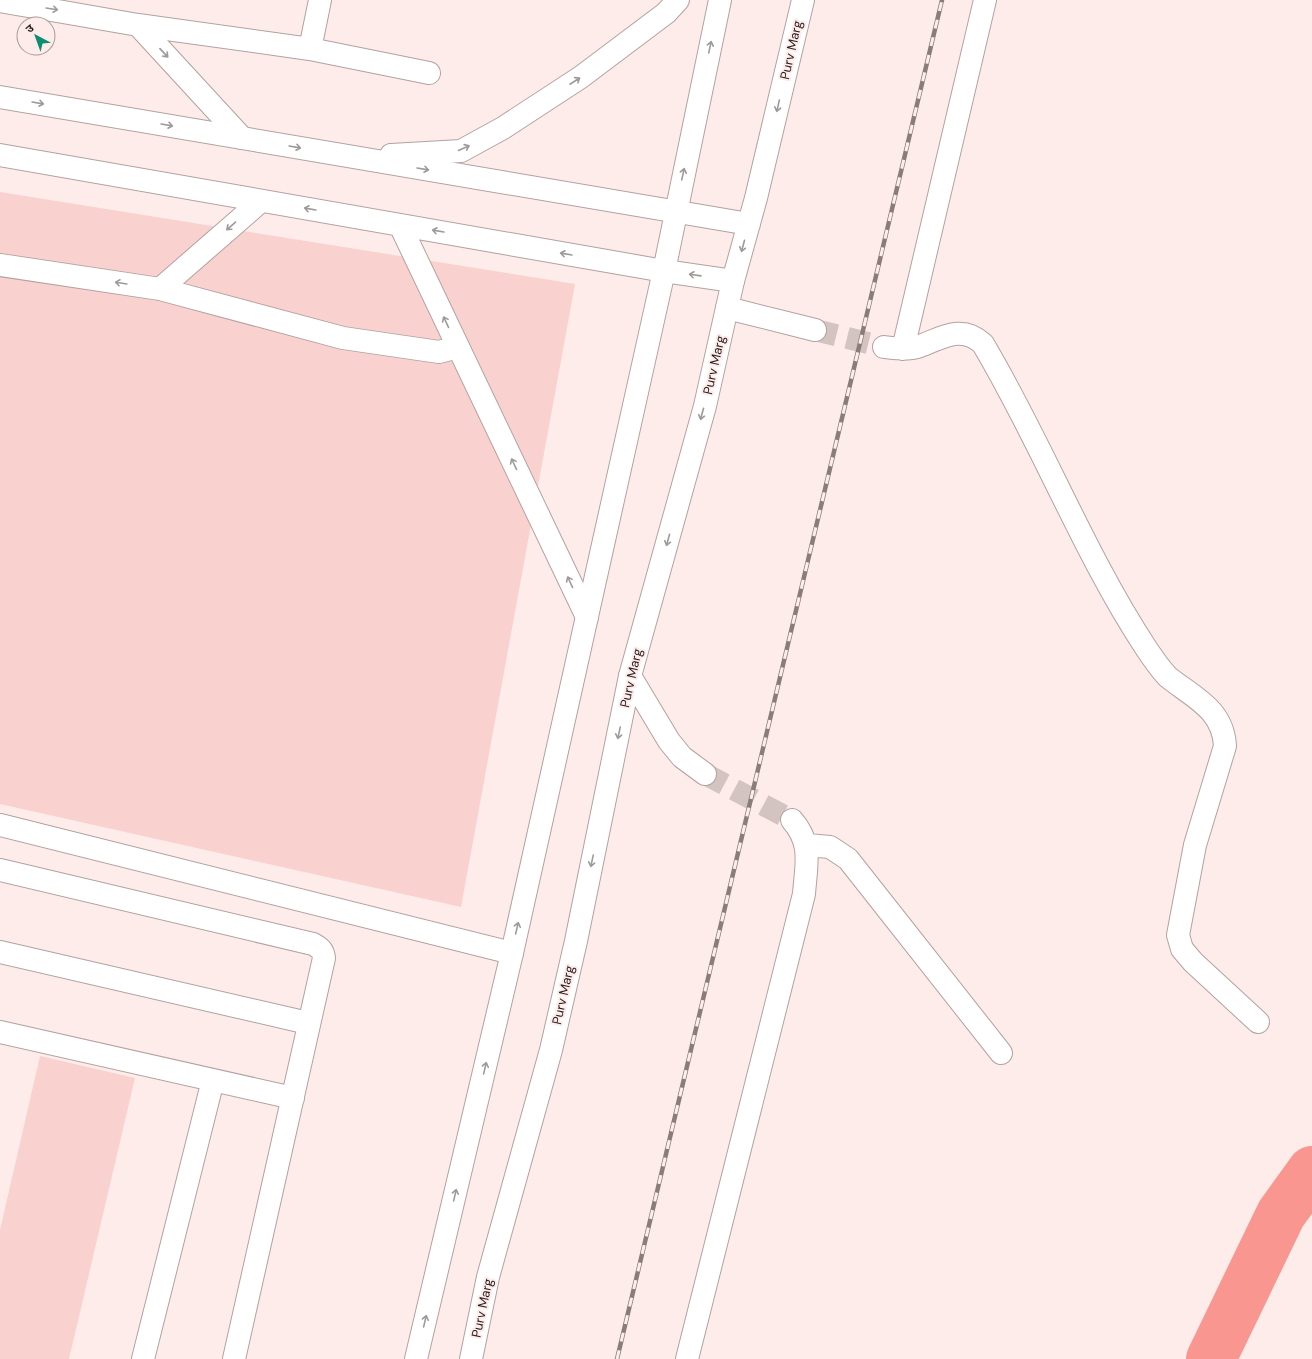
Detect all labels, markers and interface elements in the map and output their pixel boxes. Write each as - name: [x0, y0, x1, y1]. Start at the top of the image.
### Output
- one-way arrow: [45, 5, 58, 13]
- north arrow: [16, 16, 56, 56]
- street label: Purv Marg: [776, 19, 806, 81]
- text: उ: [22, 21, 37, 36]
- one-way arrow: [707, 40, 715, 53]
- one-way arrow: [160, 48, 169, 59]
- one-way arrow: [569, 77, 580, 85]
- one-way arrow: [773, 99, 781, 112]
- one-way arrow: [32, 100, 45, 108]
- one-way arrow: [160, 121, 173, 129]
- one-way arrow: [288, 143, 301, 151]
- one-way arrow: [458, 144, 470, 151]
- one-way arrow: [416, 165, 429, 173]
- one-way arrow: [680, 168, 688, 181]
- one-way arrow: [304, 205, 317, 213]
- one-way arrow: [226, 222, 237, 231]
- one-way arrow: [432, 227, 445, 235]
- one-way arrow: [739, 239, 746, 252]
- one-way arrow: [560, 249, 573, 257]
- one-way arrow: [689, 271, 702, 279]
- one-way arrow: [115, 279, 128, 287]
- one-way arrow: [442, 316, 449, 328]
- street label: Purv Marg: [699, 334, 729, 396]
- one-way arrow: [698, 408, 706, 421]
- one-way arrow: [510, 459, 517, 471]
- one-way arrow: [664, 533, 671, 546]
- one-way arrow: [566, 576, 573, 588]
- street label: Purv Marg: [616, 647, 646, 709]
- one-way arrow: [614, 726, 622, 739]
- one-way arrow: [588, 854, 596, 867]
- one-way arrow: [514, 922, 522, 935]
- street label: Purv Marg: [548, 964, 578, 1026]
- one-way arrow: [481, 1062, 489, 1075]
- one-way arrow: [451, 1188, 459, 1201]
- street label: Purv Marg: [467, 1277, 497, 1339]
- one-way arrow: [421, 1315, 429, 1328]

